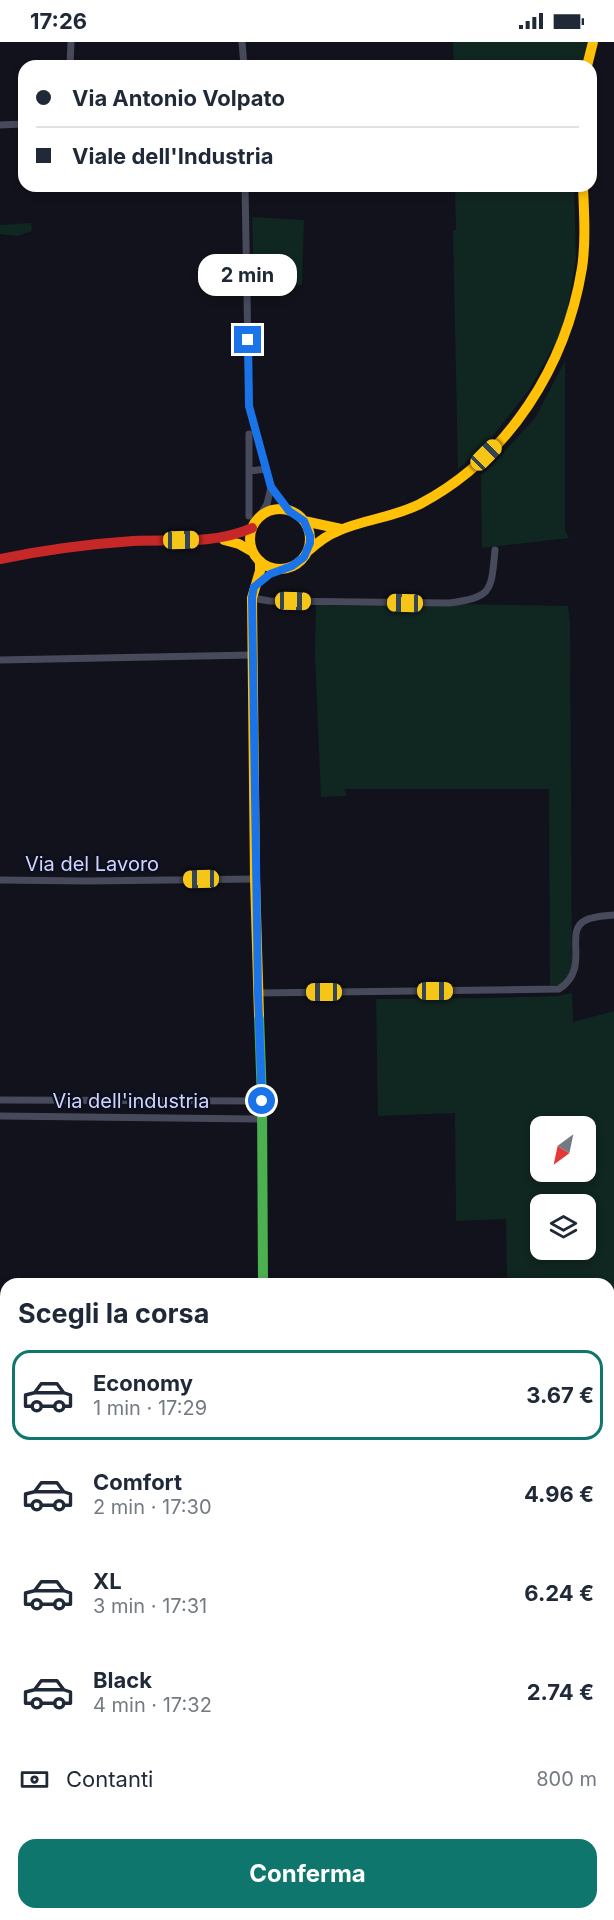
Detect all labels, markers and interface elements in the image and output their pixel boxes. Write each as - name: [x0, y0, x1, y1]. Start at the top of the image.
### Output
- text: 17:26: [30, 8, 87, 34]
- text: Via Antonio Volpato: [72, 85, 285, 111]
- text: Viale dell'Industria: [72, 143, 273, 169]
- callout: 2 min: [198, 253, 298, 295]
- text: 2 min: [221, 263, 274, 287]
- route end: [234, 326, 261, 353]
- car: [467, 436, 505, 474]
- car: [163, 531, 199, 549]
- car: [275, 592, 311, 610]
- car: [387, 594, 423, 612]
- street label: Via del Lavoro: [25, 852, 159, 876]
- car: [183, 870, 219, 888]
- car: [417, 982, 453, 1000]
- car: [306, 983, 342, 1001]
- route start: [248, 1087, 275, 1114]
- street label: Via dell'industria: [53, 1089, 209, 1113]
- north arrow: [530, 1116, 596, 1182]
- map controls: [530, 1116, 596, 1260]
- button: layers: [530, 1194, 596, 1260]
- text: Scegli la corsa: [18, 1297, 209, 1330]
- icon: car: [21, 1368, 75, 1422]
- text: Economy: [93, 1370, 193, 1396]
- text: 3.67 €: [526, 1382, 594, 1408]
- text: 1 min · 17:29: [93, 1396, 207, 1420]
- icon: car: [21, 1467, 75, 1521]
- text: Comfort: [93, 1469, 182, 1495]
- text: 4.96 €: [524, 1481, 594, 1507]
- text: 2 min · 17:30: [93, 1495, 212, 1519]
- icon: car: [21, 1566, 75, 1620]
- text: XL: [93, 1568, 122, 1594]
- text: 6.24 €: [524, 1580, 594, 1606]
- text: 3 min · 17:31: [93, 1594, 207, 1618]
- icon: car: [21, 1665, 75, 1719]
- text: Black: [93, 1667, 152, 1693]
- text: 2.74 €: [527, 1679, 594, 1705]
- text: 4 min · 17:32: [93, 1693, 212, 1717]
- icon: cash: [18, 1763, 51, 1796]
- text: Contanti: [66, 1766, 153, 1792]
- text: 800 m: [536, 1767, 597, 1791]
- button: Conferma: [18, 1839, 597, 1908]

